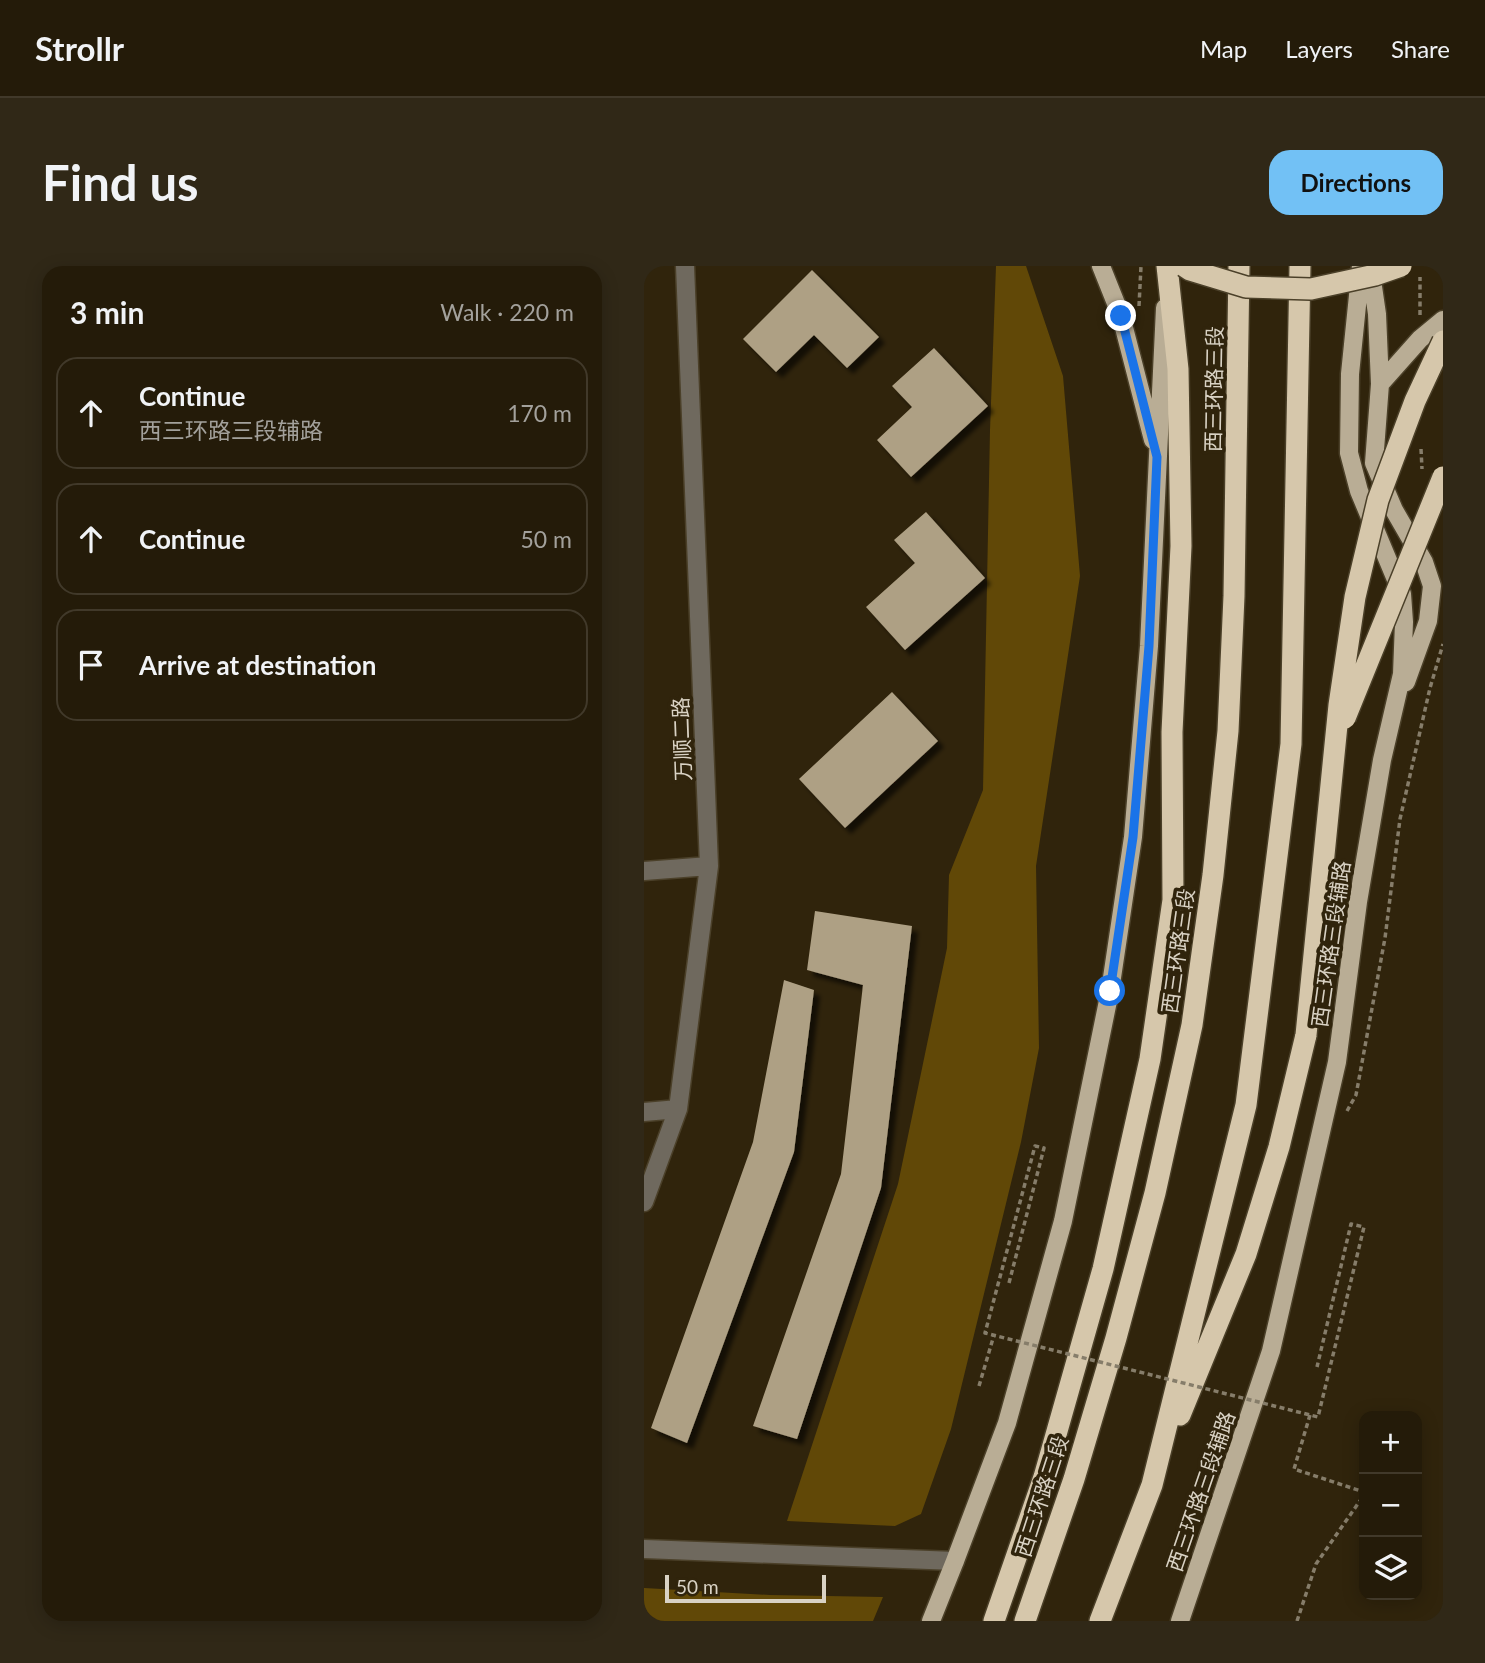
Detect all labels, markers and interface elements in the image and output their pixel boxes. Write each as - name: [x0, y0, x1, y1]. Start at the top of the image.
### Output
- text: Strollr: [35, 28, 124, 68]
- text: Map: [1200, 34, 1247, 63]
- text: Layers: [1285, 34, 1353, 63]
- text: Share: [1391, 34, 1450, 63]
- button: Directions: [1269, 150, 1443, 215]
- text: Find us: [42, 153, 199, 211]
- text: 3 min: [70, 294, 144, 330]
- text: Walk · 220 m: [440, 298, 574, 326]
- route end: [1105, 300, 1136, 331]
- street label: 西三环路三段: [1199, 326, 1227, 452]
- text: Continue: [139, 380, 245, 412]
- icon: ahead: [72, 394, 110, 432]
- text: 170 m: [507, 399, 572, 427]
- text: 西三环路三段辅路: [139, 416, 323, 444]
- icon: ahead: [72, 520, 110, 558]
- text: Continue: [139, 523, 245, 555]
- text: 50 m: [521, 525, 572, 553]
- icon: arrive: [72, 646, 110, 684]
- text: Arrive at destination: [139, 649, 376, 681]
- street label: 万顺二路: [667, 697, 695, 781]
- street label: 西三环路三段辅路: [1306, 859, 1354, 1029]
- street label: 西三环路三段: [1156, 887, 1198, 1015]
- route start: [1094, 975, 1125, 1006]
- street label: 西三环路三段辅路: [1161, 1408, 1239, 1574]
- map controls: [1359, 1411, 1422, 1600]
- button: +: [1359, 1411, 1422, 1474]
- street label: 西三环路三段: [1010, 1432, 1072, 1560]
- button: −: [1359, 1474, 1422, 1537]
- button: layers: [1359, 1537, 1422, 1600]
- scale bar: [665, 1572, 826, 1604]
- text: 50 m: [676, 1575, 719, 1598]

